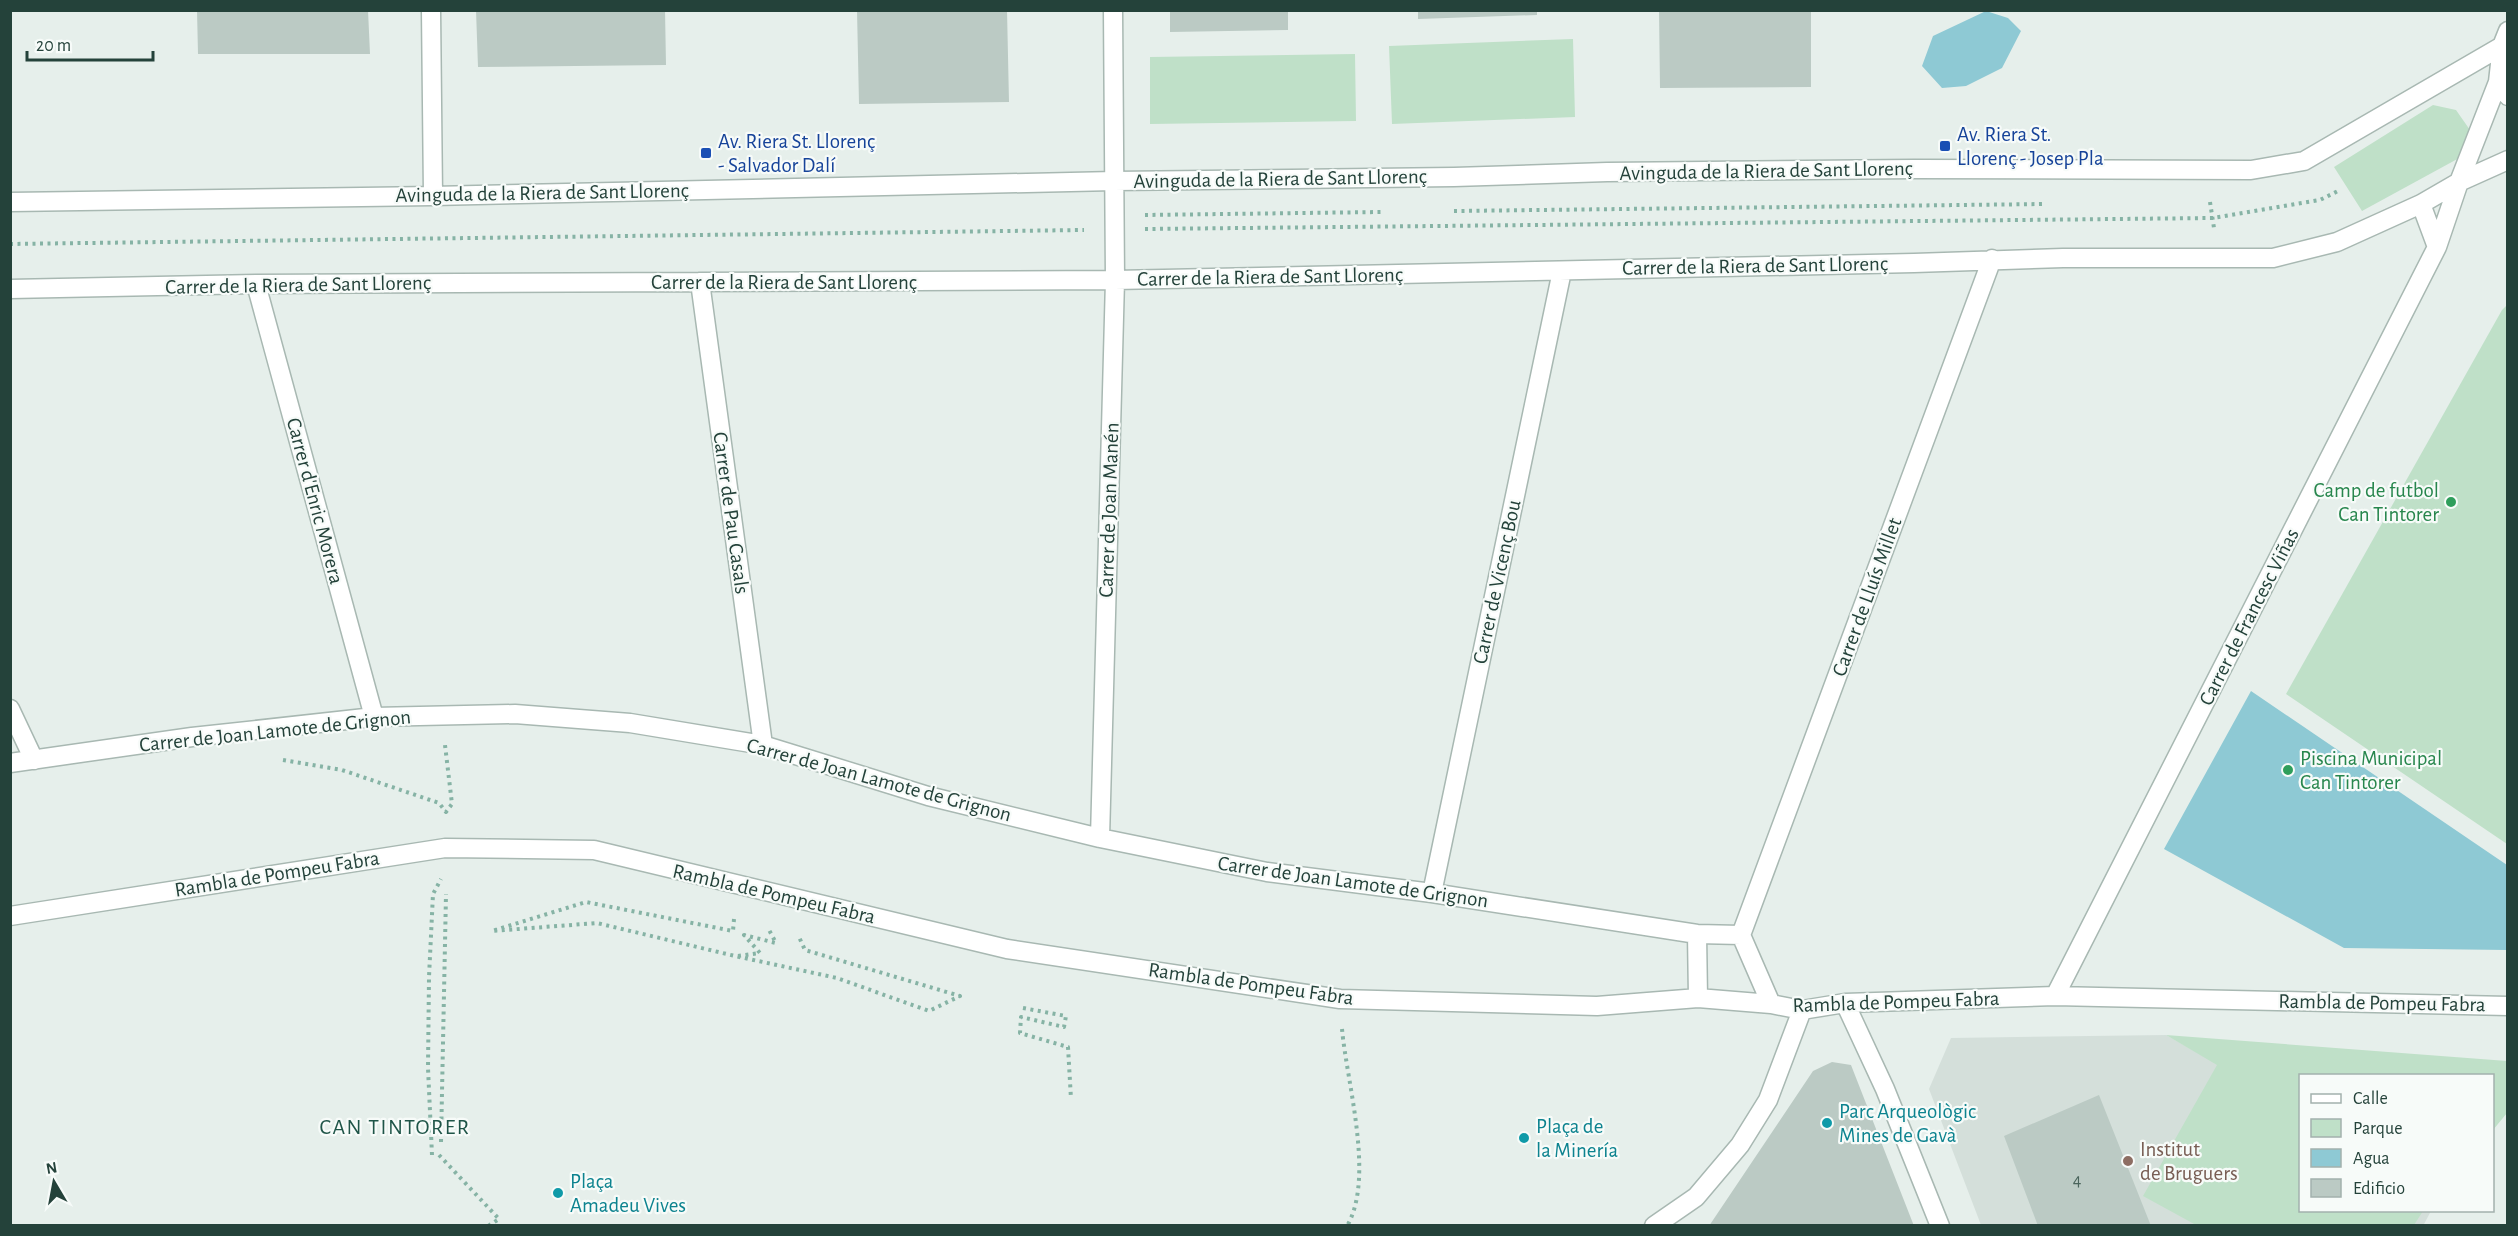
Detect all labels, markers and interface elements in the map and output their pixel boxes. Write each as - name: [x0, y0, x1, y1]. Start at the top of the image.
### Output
- scale bar: [27, 24, 153, 62]
- text: 20 m: [36, 37, 71, 55]
- place label: Av. Riera St. Llorenç - Josep Pla: [1957, 124, 2104, 169]
- place label: Av. Riera St. Llorenç - Salvador Dalí: [718, 131, 875, 176]
- marker: Av. Riera St. Llorenç - Josep Pla: [1938, 139, 1952, 153]
- marker: Av. Riera St. Llorenç - Salvador Dalí: [699, 146, 713, 160]
- street label: Avinguda de la Riera de Sant Llorenç: [1619, 158, 1913, 184]
- street label: Avinguda de la Riera de Sant Llorenç: [1133, 166, 1427, 192]
- street label: Avinguda de la Riera de Sant Llorenç: [395, 180, 689, 206]
- street label: Carrer de la Riera de Sant Llorenç: [1622, 253, 1888, 279]
- street label: Carrer de la Riera de Sant Llorenç: [1137, 264, 1403, 290]
- street label: Carrer de la Riera de Sant Llorenç: [165, 272, 431, 298]
- street label: Carrer de la Riera de Sant Llorenç: [651, 272, 917, 293]
- street label: Carrer d'Enric Morera: [283, 416, 347, 587]
- street label: Carrer de Joan Manén: [1095, 422, 1123, 598]
- street label: Carrer de Pau Casals: [709, 431, 753, 595]
- place label: Camp de futbol Can Tintorer: [2314, 480, 2439, 525]
- marker: Camp de futbol Can Tintorer: [2444, 495, 2458, 509]
- street label: Carrer de Vicenç Bou: [1469, 498, 1525, 666]
- street label: Carrer de Lluís Millet: [1829, 515, 1906, 679]
- street label: Carrer de Francesc Viñas: [2195, 525, 2303, 709]
- street label: Carrer de Joan Lamote de Grignon: [138, 706, 412, 756]
- street label: Carrer de Joan Lamote de Grignon: [744, 735, 1014, 825]
- place label: Piscina Municipal Can Tintorer: [2300, 748, 2442, 793]
- marker: Piscina Municipal Can Tintorer: [2281, 763, 2295, 777]
- street label: Rambla de Pompeu Fabra: [173, 847, 381, 901]
- street label: Carrer de Joan Lamote de Grignon: [1216, 853, 1490, 911]
- street label: Rambla de Pompeu Fabra: [671, 860, 878, 928]
- street label: Rambla de Pompeu Fabra: [1147, 959, 1355, 1009]
- street label: Rambla de Pompeu Fabra: [1792, 988, 2000, 1016]
- street label: Rambla de Pompeu Fabra: [2278, 991, 2486, 1015]
- legend: [2299, 1074, 2494, 1212]
- text: Calle: [2353, 1090, 2388, 1108]
- place label: Parc Arqueològic Mines de Gavà: [1839, 1101, 1976, 1146]
- district label: CAN TINTORER: [319, 1116, 471, 1138]
- place label: Plaça de la Minería: [1536, 1116, 1618, 1161]
- marker: Parc Arqueològic Mines de Gavà: [1820, 1116, 1834, 1130]
- text: Parque: [2353, 1120, 2402, 1138]
- marker: Plaça de la Minería: [1517, 1131, 1531, 1145]
- place label: Institut de Bruguers: [2140, 1139, 2238, 1184]
- text: Agua: [2353, 1150, 2390, 1168]
- north arrow: [24, 1152, 84, 1212]
- marker: Institut de Bruguers: [2121, 1154, 2135, 1168]
- text: N: [45, 1159, 58, 1177]
- place label: Plaça Amadeu Vives: [570, 1171, 686, 1216]
- house number: 4: [2073, 1172, 2082, 1190]
- text: Edificio: [2353, 1180, 2405, 1198]
- marker: Plaça Amadeu Vives: [551, 1186, 565, 1200]

